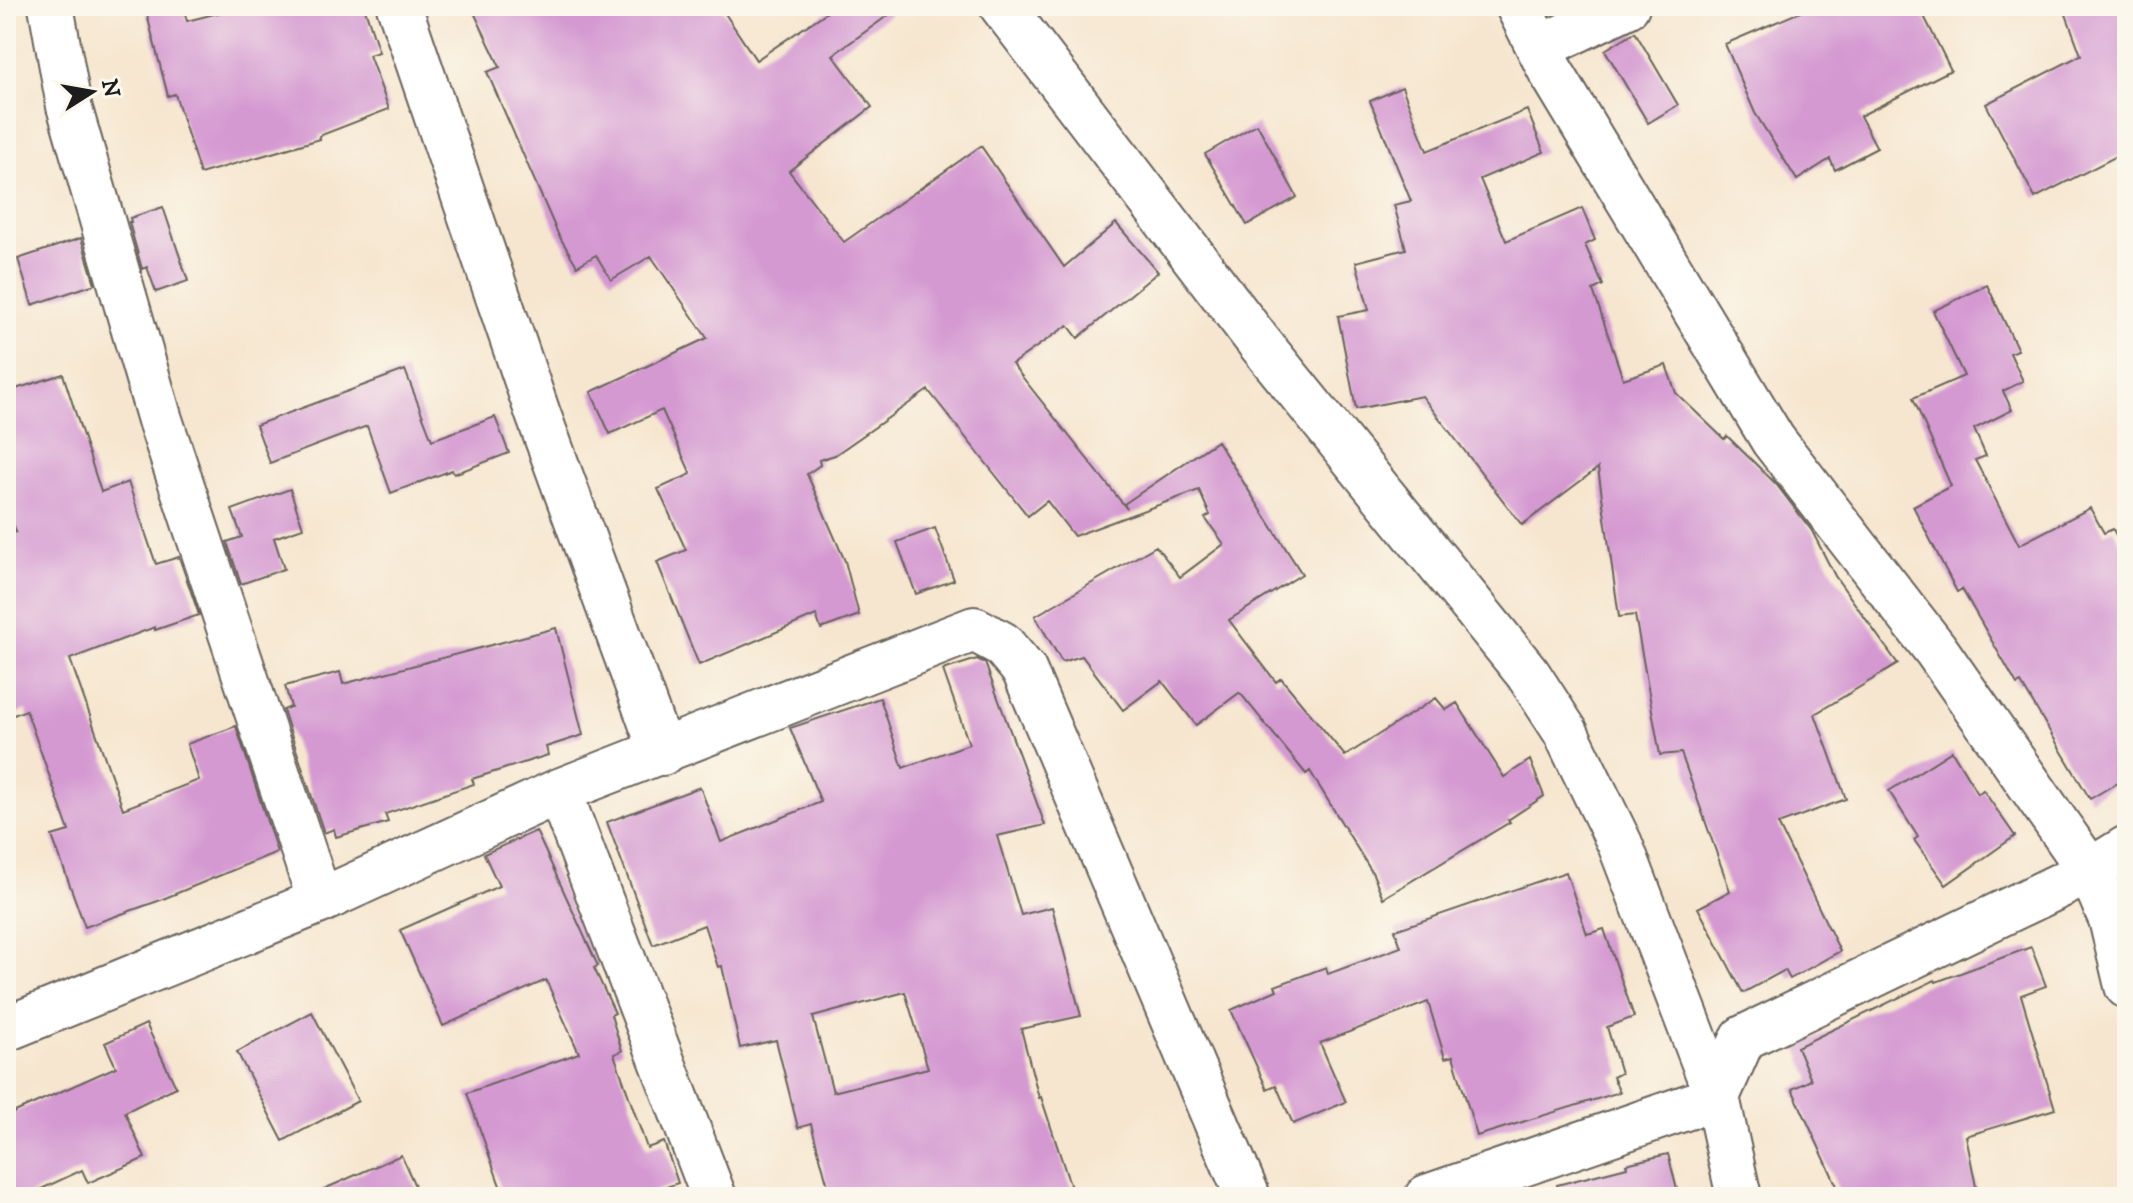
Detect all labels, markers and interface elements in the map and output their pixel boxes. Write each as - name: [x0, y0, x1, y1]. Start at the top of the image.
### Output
- north arrow: [52, 52, 132, 132]
- text: N: [95, 77, 125, 100]

